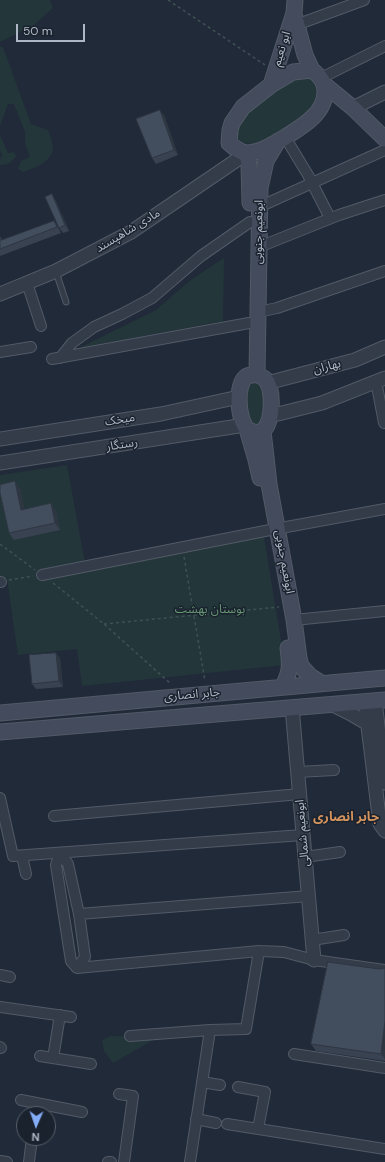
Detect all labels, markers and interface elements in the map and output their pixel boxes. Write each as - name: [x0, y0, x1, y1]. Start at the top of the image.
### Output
- scale bar: [18, 16, 87, 42]
- text: 50 m: [23, 23, 52, 39]
- street label: ابو نعیم: [270, 30, 294, 68]
- street label: ابونعیم جنوبی: [251, 200, 267, 264]
- street label: مادی شاهپسند: [93, 206, 163, 256]
- street label: بهاران: [312, 357, 342, 377]
- street label: میخک: [104, 411, 136, 429]
- street label: رستگار: [105, 435, 139, 455]
- street label: ابونعیم جنوبی: [271, 529, 297, 595]
- park label: بوستان بهشت: [175, 603, 245, 617]
- street label: جابر انصاری: [163, 685, 221, 705]
- street label: ابونعیم شمالی: [293, 799, 313, 867]
- district label: جابر انصاری: [313, 810, 379, 826]
- north arrow: [16, 1106, 56, 1146]
- text: N: [31, 1130, 40, 1144]

